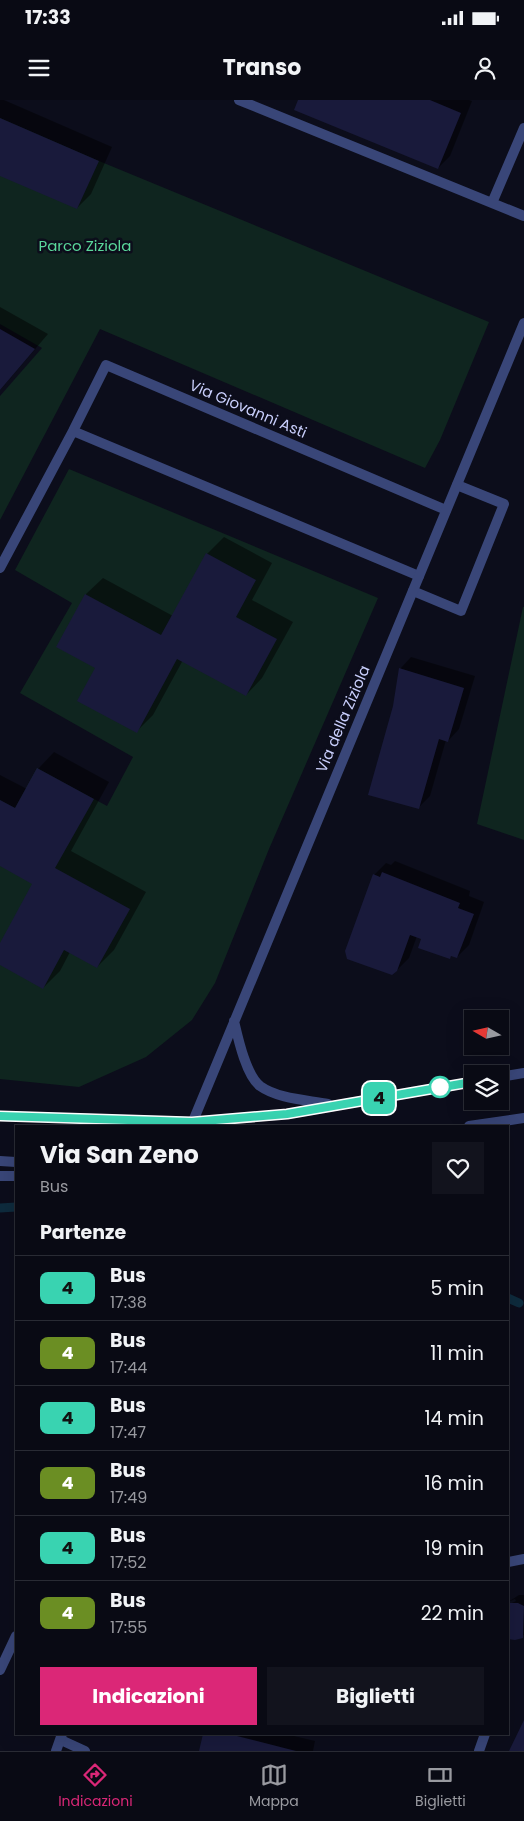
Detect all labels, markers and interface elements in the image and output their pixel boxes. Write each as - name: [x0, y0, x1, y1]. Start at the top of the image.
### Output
- text: 17:33: [25, 4, 71, 31]
- text: Transo: [223, 52, 301, 83]
- icon: menu: [25, 54, 53, 82]
- icon: person: [471, 54, 499, 82]
- park label: Parco Ziziola: [39, 235, 131, 256]
- street label: Via Giovanni Asti: [186, 374, 310, 443]
- street label: Via della Ziziola: [310, 662, 375, 776]
- north arrow: [464, 1010, 509, 1055]
- map controls: [464, 1010, 509, 1110]
- button: layers: [464, 1065, 509, 1110]
- unlabelled marker: [429, 1076, 451, 1098]
- line badge: 4: [363, 1082, 395, 1114]
- text: 4: [373, 1085, 385, 1110]
- text: Via San Zeno: [40, 1138, 199, 1171]
- button: heart: [432, 1142, 484, 1194]
- text: Bus: [40, 1175, 68, 1198]
- text: Partenze: [40, 1219, 126, 1246]
- text: Bus: [110, 1262, 146, 1289]
- text: 4: [61, 1275, 74, 1300]
- text: 5 min: [431, 1275, 484, 1302]
- text: 17:38: [110, 1291, 147, 1314]
- text: Bus: [110, 1327, 146, 1354]
- text: 4: [61, 1340, 74, 1365]
- text: 11 min: [430, 1340, 484, 1367]
- text: 17:44: [110, 1356, 147, 1379]
- text: Bus: [110, 1392, 146, 1419]
- text: 4: [61, 1405, 74, 1430]
- text: 14 min: [424, 1405, 484, 1432]
- text: 17:47: [110, 1421, 146, 1444]
- text: Bus: [110, 1457, 146, 1484]
- text: 4: [61, 1470, 74, 1495]
- text: 16 min: [424, 1470, 484, 1497]
- text: 17:49: [110, 1486, 147, 1509]
- text: Bus: [110, 1522, 146, 1549]
- text: 4: [61, 1535, 74, 1560]
- text: 19 min: [424, 1535, 484, 1562]
- text: 17:52: [110, 1551, 147, 1574]
- text: Bus: [110, 1587, 146, 1614]
- text: 4: [61, 1600, 74, 1625]
- text: 22 min: [421, 1600, 484, 1627]
- text: 17:55: [110, 1616, 147, 1639]
- button: Indicazioni: [40, 1667, 257, 1725]
- button: Biglietti: [267, 1667, 484, 1725]
- tab: Indicazioni: [58, 1761, 133, 1812]
- tab: Mappa: [249, 1761, 299, 1812]
- tab: Biglietti: [415, 1761, 466, 1812]

